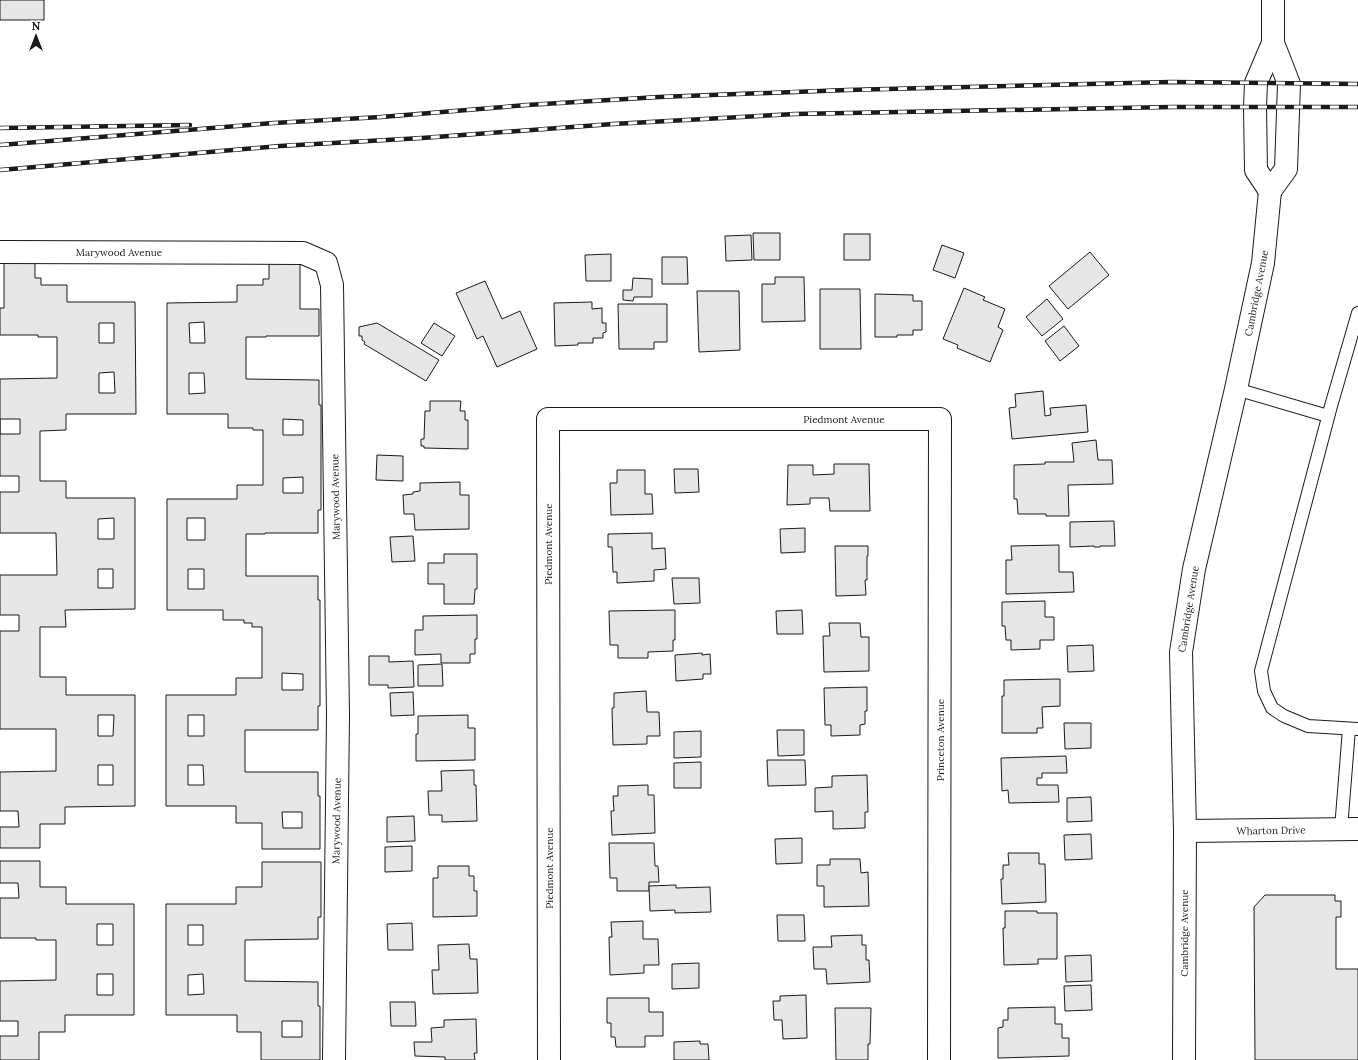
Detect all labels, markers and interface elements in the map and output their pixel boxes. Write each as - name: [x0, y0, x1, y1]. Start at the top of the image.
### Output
- north arrow: [16, 16, 56, 56]
- text: N: [32, 19, 41, 33]
- street label: Marywood Avenue: [76, 246, 163, 259]
- street label: Cambridge Avenue: [1242, 248, 1271, 337]
- street label: Piedmont Avenue: [803, 413, 885, 426]
- street label: Marywood Avenue: [328, 453, 343, 540]
- street label: Piedmont Avenue: [542, 503, 555, 585]
- street label: Cambridge Avenue: [1175, 564, 1202, 653]
- street label: Princeton Avenue: [934, 698, 947, 781]
- street label: Marywood Avenue: [329, 777, 344, 864]
- street label: Wharton Drive: [1236, 823, 1306, 838]
- street label: Piedmont Avenue: [543, 827, 556, 909]
- street label: Cambridge Avenue: [1178, 889, 1191, 977]

